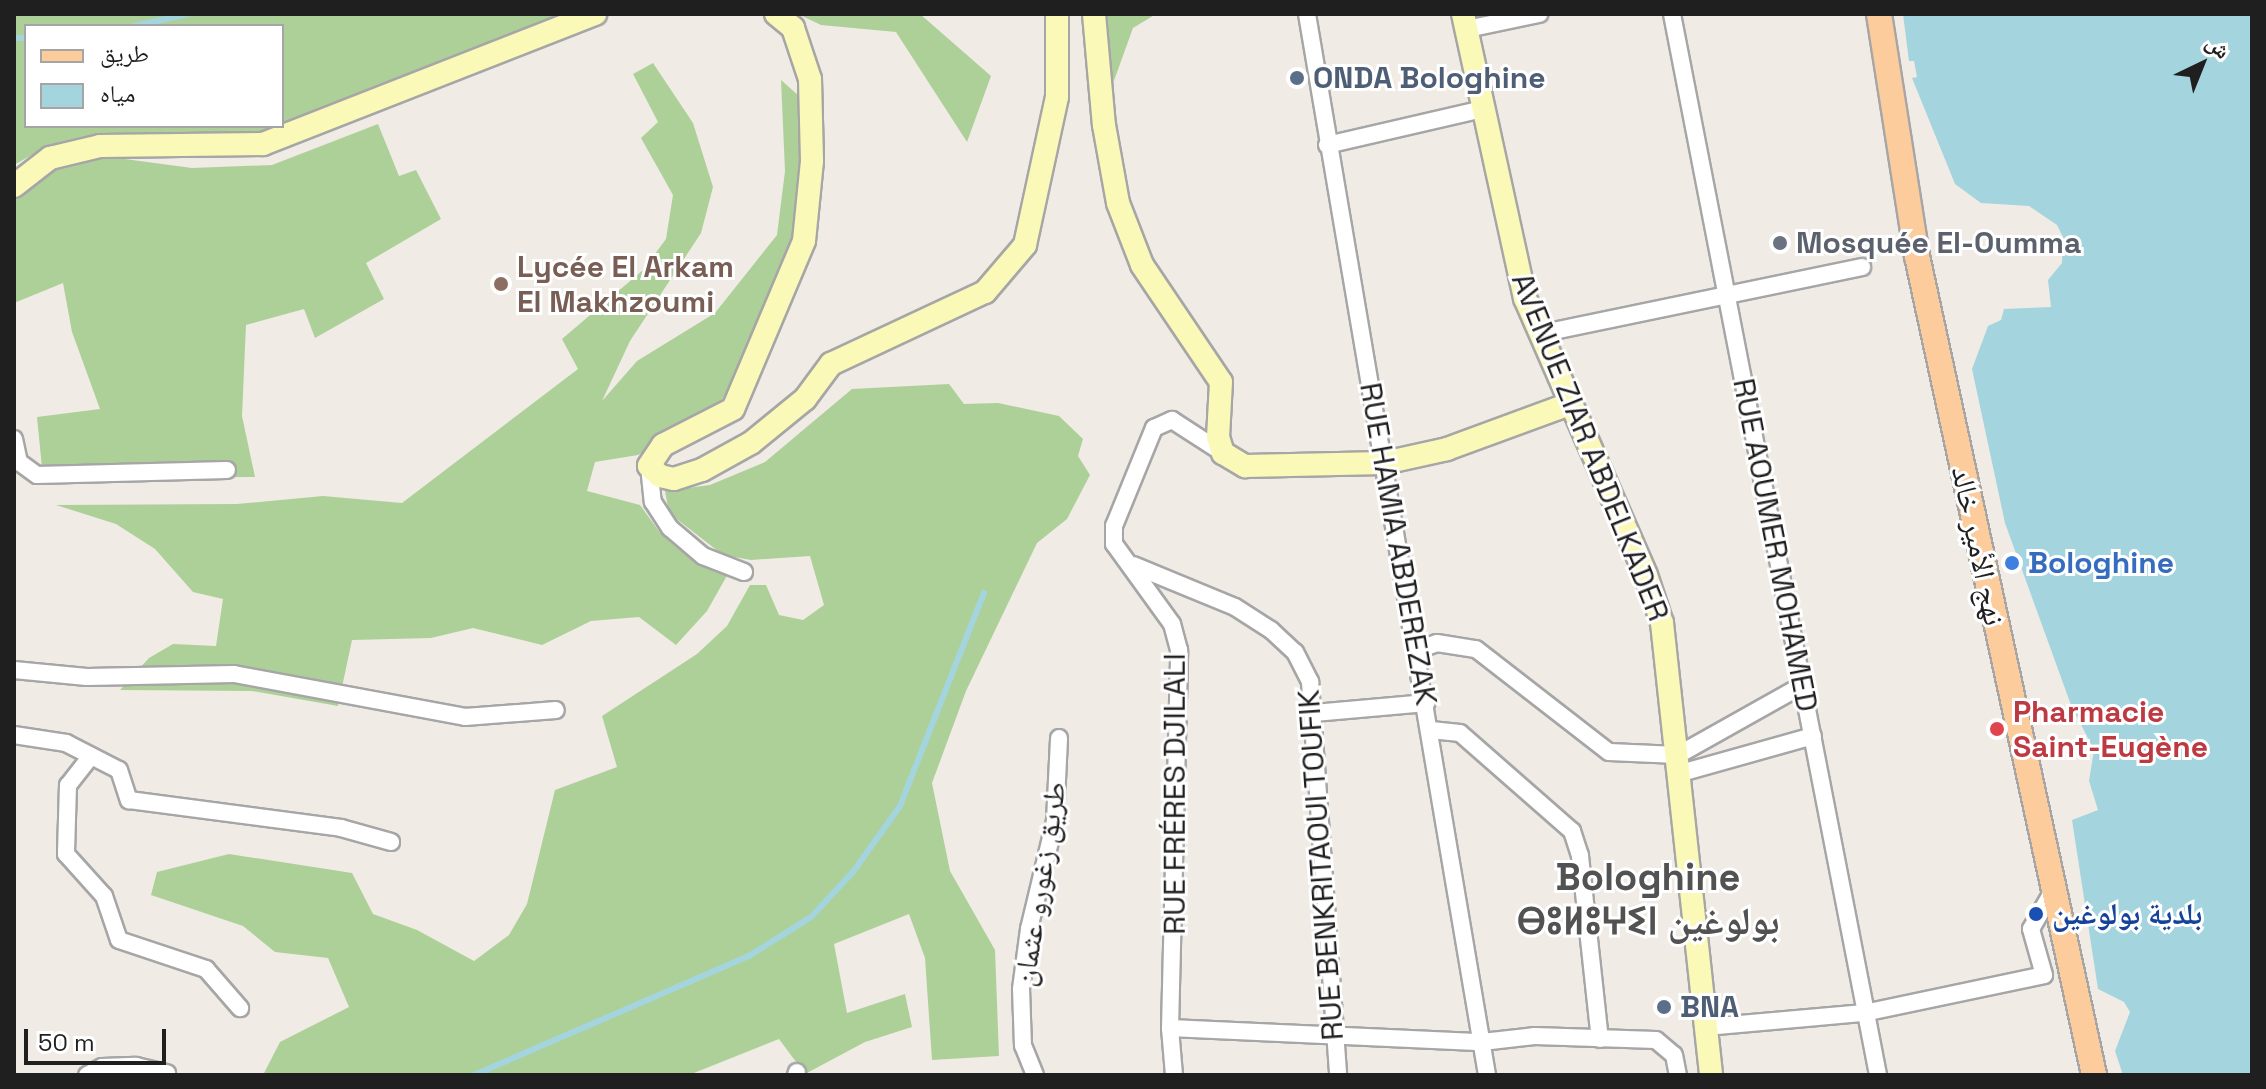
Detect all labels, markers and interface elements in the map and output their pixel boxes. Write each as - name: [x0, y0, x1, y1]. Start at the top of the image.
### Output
- legend: [24, 24, 284, 128]
- north arrow: [2162, 24, 2242, 104]
- text: ش: [2200, 28, 2236, 65]
- text: طريق: [100, 38, 149, 69]
- place label: ONDA Bologhine: [1313, 60, 1546, 96]
- marker: ONDA Bologhine: [1288, 69, 1306, 87]
- text: مياه: [100, 78, 135, 109]
- place label: Mosquée El-Oumma: [1796, 225, 2081, 261]
- marker: Mosquée El-Oumma: [1771, 234, 1789, 252]
- place label: Lycée El Arkam El Makhzoumi: [517, 249, 734, 320]
- street label: AVENUE ZIAR ABDELKADER: [1504, 268, 1676, 626]
- marker: Lycée El Arkam El Makhzoumi: [492, 275, 510, 293]
- street label: RUE AOUMER MOHAMED: [1725, 375, 1825, 715]
- street label: RUE HAMIA ABDEREZAK: [1352, 379, 1444, 709]
- street label: نهج الأمير خالد: [1944, 463, 2012, 629]
- place label: Bologhine: [2028, 545, 2174, 581]
- marker: Bologhine: [2003, 554, 2021, 572]
- street label: RUE FRÉRES DJILALI: [1157, 653, 1193, 935]
- street label: RUE BENKRITAOUI TOUFIK: [1291, 688, 1351, 1042]
- place label: Pharmacie Saint-Eugène: [2013, 694, 2208, 764]
- marker: Pharmacie Saint-Eugène: [1988, 720, 2006, 738]
- street label: طريق زغورو عثمان: [1006, 779, 1074, 989]
- district label: Bologhine ⴱⵓⵍⵓⵖⵉⵏ بولوغين: [1516, 855, 1780, 944]
- place label: بلدية بولوغين: [2052, 896, 2202, 932]
- marker: بلدية بولوغين: [2027, 905, 2045, 923]
- place label: BNA: [1680, 989, 1739, 1025]
- marker: BNA: [1655, 998, 1673, 1016]
- scale bar: [28, 1013, 170, 1063]
- text: 50 m: [38, 1027, 95, 1058]

